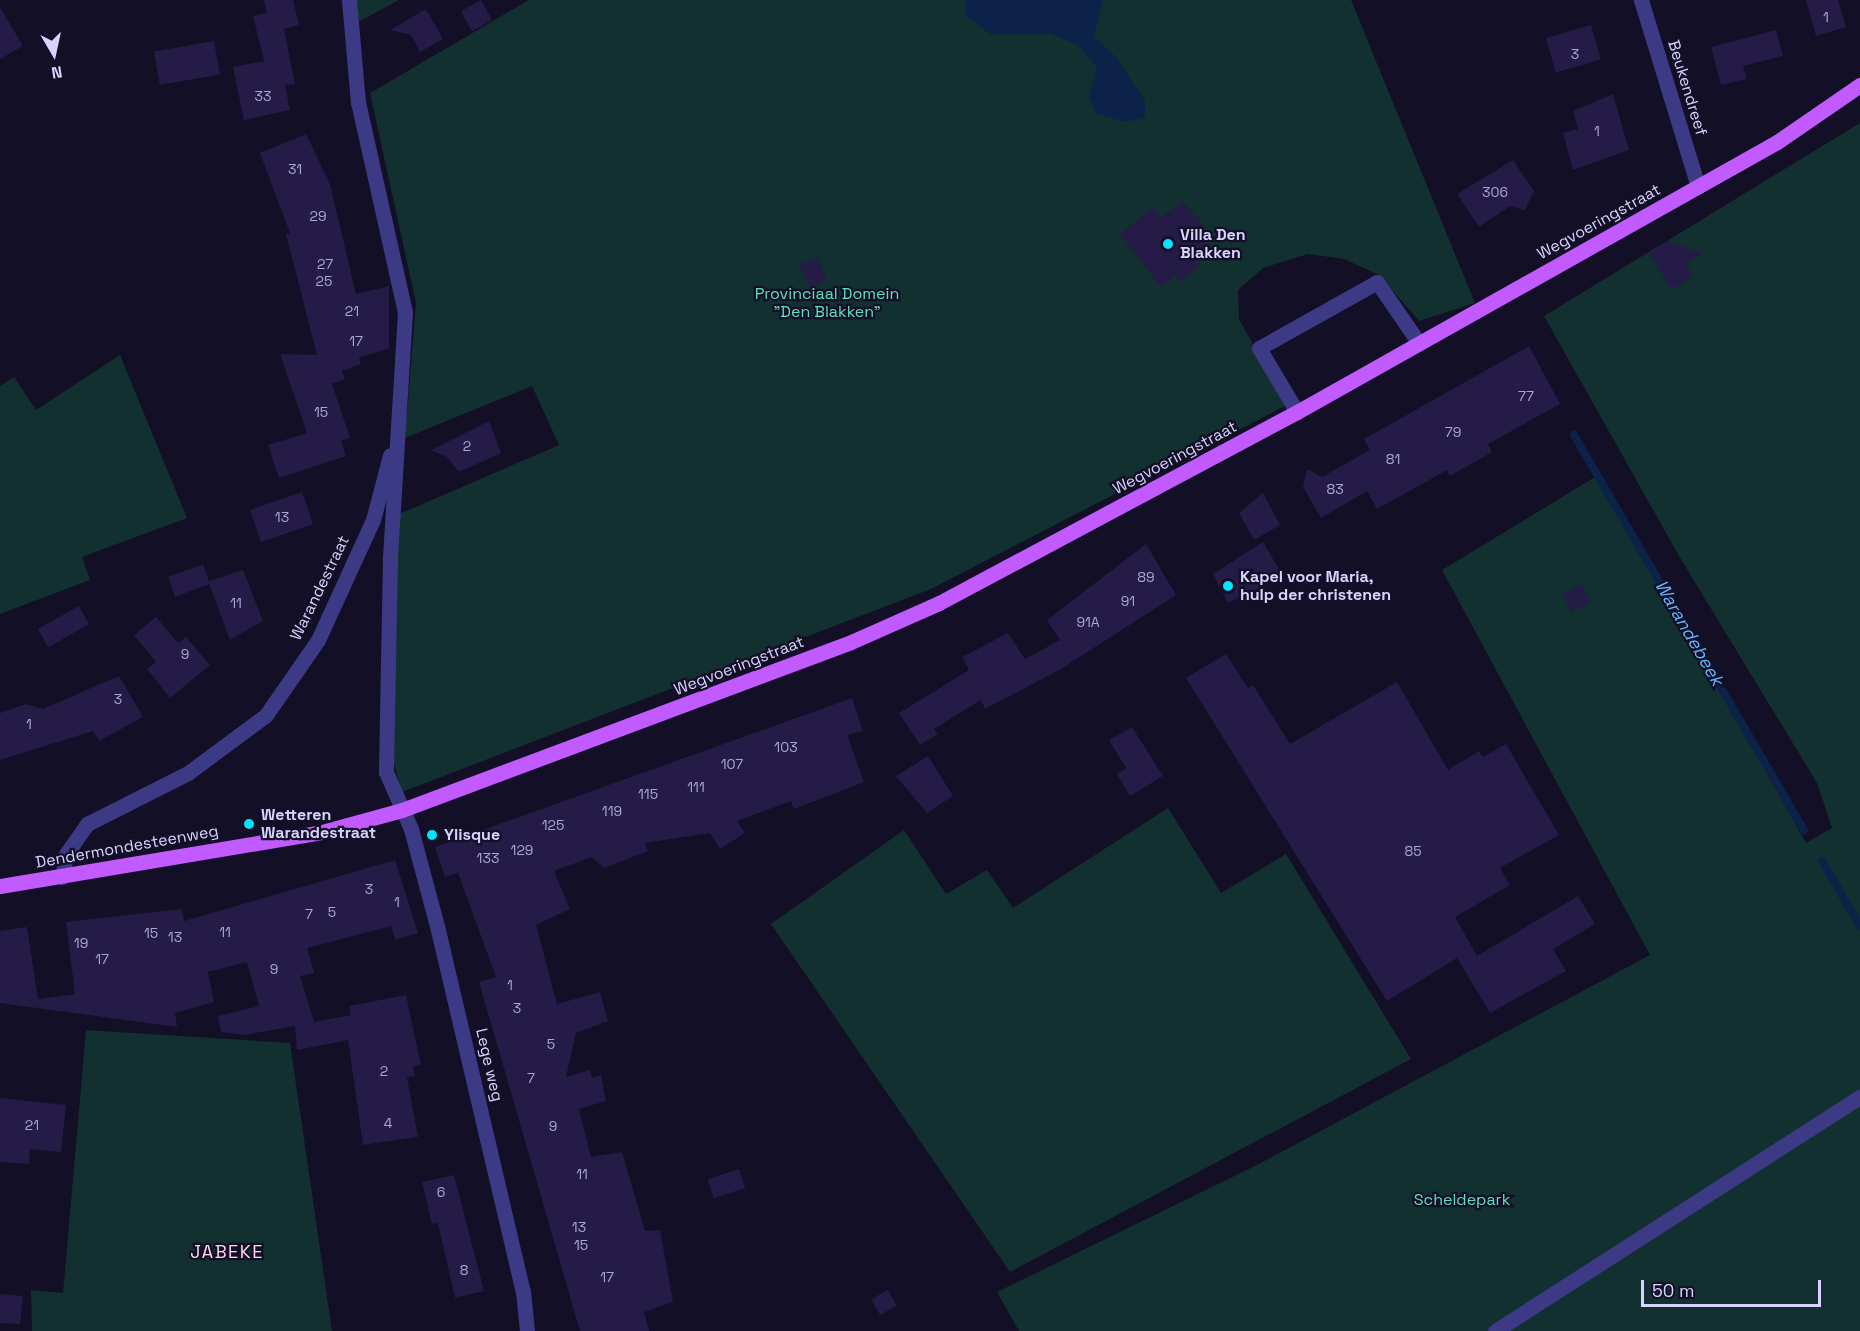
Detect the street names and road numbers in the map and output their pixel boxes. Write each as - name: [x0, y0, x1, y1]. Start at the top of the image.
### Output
- street label: Beukendreef: [1663, 38, 1711, 138]
- street label: Wegvoeringstraat: [1534, 180, 1664, 264]
- street label: Wegvoeringstraat: [1110, 417, 1240, 499]
- street label: Warandestraat: [286, 532, 354, 644]
- street label: Wegvoeringstraat: [671, 632, 807, 700]
- street label: Dendermondesteenweg: [34, 821, 220, 873]
- street label: Lege weg: [471, 1027, 507, 1103]

